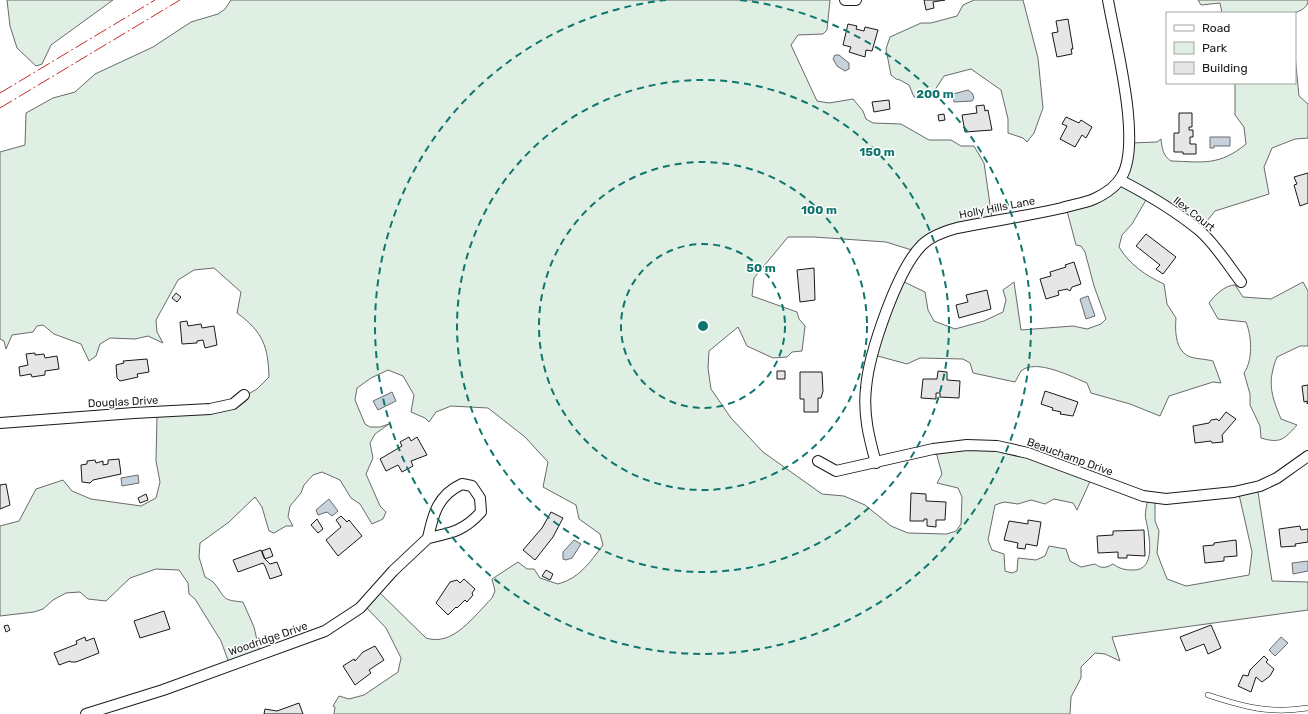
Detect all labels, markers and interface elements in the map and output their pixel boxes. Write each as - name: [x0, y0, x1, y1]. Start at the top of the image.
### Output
- legend: [1166, 12, 1296, 84]
- text: Road: [1202, 21, 1230, 35]
- text: Park: [1202, 41, 1228, 55]
- text: Building: [1202, 61, 1248, 75]
- text: 200 m: [916, 87, 954, 101]
- text: 150 m: [859, 145, 895, 159]
- street label: Holly Hills Lane: [958, 194, 1036, 222]
- street label: Ilex Court: [1171, 194, 1218, 235]
- text: 100 m: [801, 203, 837, 217]
- text: 50 m: [746, 261, 776, 275]
- centre of rings: [696, 319, 710, 333]
- street label: Douglas Drive: [87, 394, 159, 410]
- street label: Beauchamp Drive: [1025, 435, 1115, 479]
- street label: Woodridge Drive: [227, 619, 309, 659]

